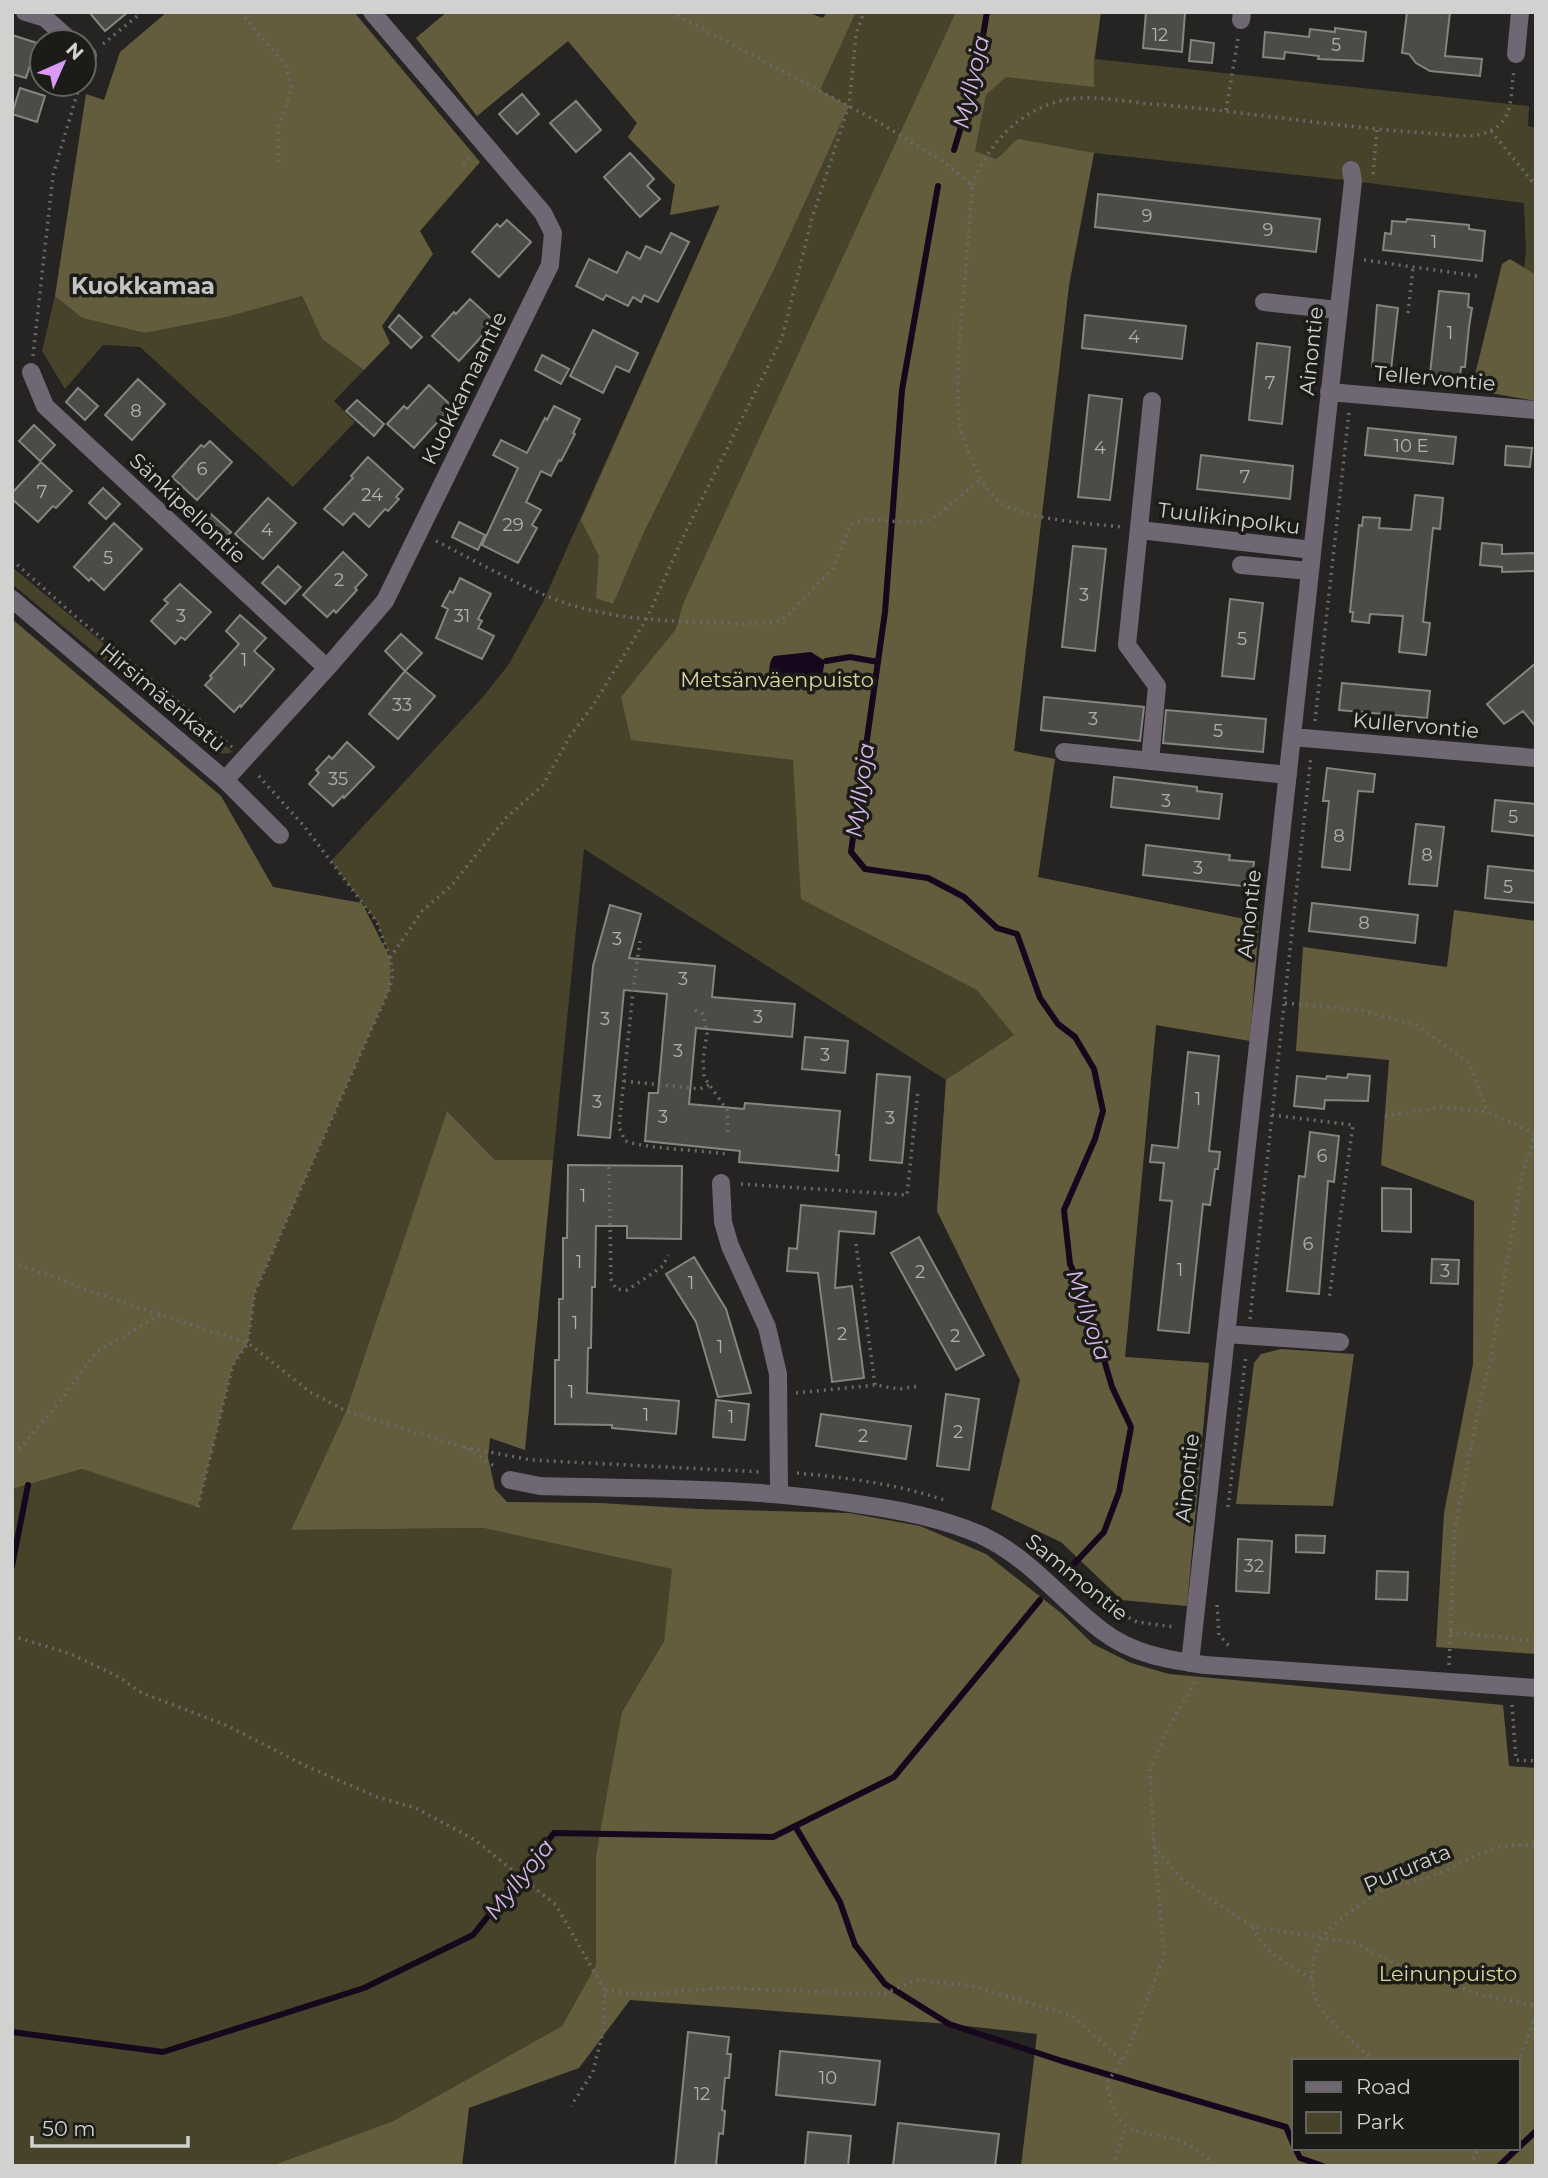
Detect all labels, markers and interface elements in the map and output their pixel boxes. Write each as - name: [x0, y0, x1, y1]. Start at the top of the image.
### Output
- house number: 12: [1152, 24, 1168, 46]
- north arrow: [28, 28, 98, 98]
- water label: Myllyoja: [947, 33, 995, 131]
- house number: 5: [1331, 34, 1341, 56]
- text: N: [61, 38, 88, 65]
- house number: 9: [1142, 205, 1153, 227]
- house number: 9: [1263, 219, 1274, 241]
- house number: 1: [1431, 231, 1437, 253]
- district label: Kuokkamaa: [71, 272, 215, 300]
- street label: Ainontie: [1294, 305, 1328, 397]
- street label: Kuokkamaantie: [416, 307, 512, 469]
- house number: 1: [1447, 322, 1453, 344]
- house number: 4: [1128, 326, 1140, 348]
- street label: Tellervontie: [1373, 360, 1497, 396]
- house number: 7: [1265, 372, 1275, 394]
- house number: 8: [130, 400, 142, 422]
- house number: 10 E: [1393, 435, 1429, 457]
- house number: 4: [1094, 437, 1106, 459]
- street label: Sänkipellontie: [125, 448, 251, 568]
- house number: 6: [197, 458, 208, 480]
- house number: 7: [1240, 466, 1250, 488]
- house number: 7: [37, 481, 47, 503]
- house number: 24: [361, 484, 383, 506]
- street label: Tuulikinpolku: [1156, 497, 1302, 539]
- house number: 29: [502, 514, 524, 536]
- house number: 4: [261, 519, 273, 541]
- house number: 5: [103, 547, 113, 569]
- house number: 2: [334, 569, 344, 591]
- house number: 3: [1079, 584, 1089, 606]
- house number: 3: [176, 605, 186, 627]
- house number: 31: [454, 605, 470, 627]
- house number: 5: [1237, 628, 1247, 650]
- street label: Hirsimäenkatu: [95, 637, 231, 757]
- house number: 1: [241, 649, 247, 671]
- park label: Metsänväenpuisto: [680, 667, 874, 692]
- house number: 33: [392, 694, 412, 716]
- street label: Kullervontie: [1352, 707, 1480, 743]
- house number: 3: [1088, 708, 1098, 730]
- house number: 5: [1213, 720, 1223, 742]
- water label: Myllyoja: [840, 741, 880, 839]
- house number: 35: [328, 768, 348, 790]
- house number: 3: [1161, 790, 1171, 812]
- house number: 5: [1508, 806, 1518, 828]
- house number: 8: [1333, 825, 1345, 847]
- house number: 8: [1421, 844, 1433, 866]
- house number: 3: [1193, 857, 1203, 879]
- street label: Ainontie: [1232, 868, 1266, 960]
- house number: 5: [1503, 876, 1513, 898]
- house number: 8: [1358, 912, 1370, 934]
- house number: 3: [612, 928, 622, 950]
- house number: 3: [678, 968, 688, 990]
- house number: 3: [753, 1006, 763, 1028]
- house number: 3: [600, 1008, 610, 1030]
- house number: 3: [673, 1040, 683, 1062]
- house number: 3: [820, 1044, 830, 1066]
- house number: 1: [1195, 1088, 1201, 1110]
- house number: 3: [592, 1091, 602, 1113]
- house number: 3: [658, 1106, 668, 1128]
- house number: 3: [885, 1107, 895, 1129]
- house number: 6: [1317, 1145, 1328, 1167]
- house number: 1: [580, 1185, 586, 1207]
- house number: 6: [1303, 1233, 1314, 1255]
- house number: 1: [576, 1251, 582, 1273]
- house number: 1: [1177, 1259, 1183, 1281]
- house number: 3: [1440, 1260, 1450, 1282]
- house number: 2: [915, 1261, 925, 1283]
- water label: Myllyoja: [1060, 1266, 1118, 1364]
- house number: 1: [688, 1272, 694, 1294]
- house number: 1: [572, 1312, 578, 1334]
- house number: 2: [837, 1323, 847, 1345]
- house number: 2: [950, 1325, 960, 1347]
- house number: 1: [717, 1336, 723, 1358]
- house number: 1: [568, 1381, 574, 1403]
- house number: 1: [643, 1404, 649, 1426]
- house number: 1: [728, 1406, 734, 1428]
- house number: 2: [953, 1421, 963, 1443]
- house number: 2: [858, 1425, 868, 1447]
- street label: Ainontie: [1170, 1432, 1204, 1524]
- street label: Sammontie: [1021, 1528, 1133, 1626]
- house number: 32: [1244, 1555, 1264, 1577]
- water label: Myllyoja: [478, 1833, 560, 1925]
- street label: Pururata: [1360, 1838, 1454, 1898]
- park label: Leinunpuisto: [1379, 1961, 1517, 1986]
- legend: [1292, 2059, 1520, 2150]
- house number: 10: [819, 2067, 837, 2089]
- text: Road: [1356, 2074, 1411, 2099]
- house number: 12: [694, 2083, 710, 2105]
- scale bar: [32, 2104, 187, 2148]
- text: Park: [1356, 2109, 1404, 2134]
- text: 50 m: [42, 2116, 96, 2141]

